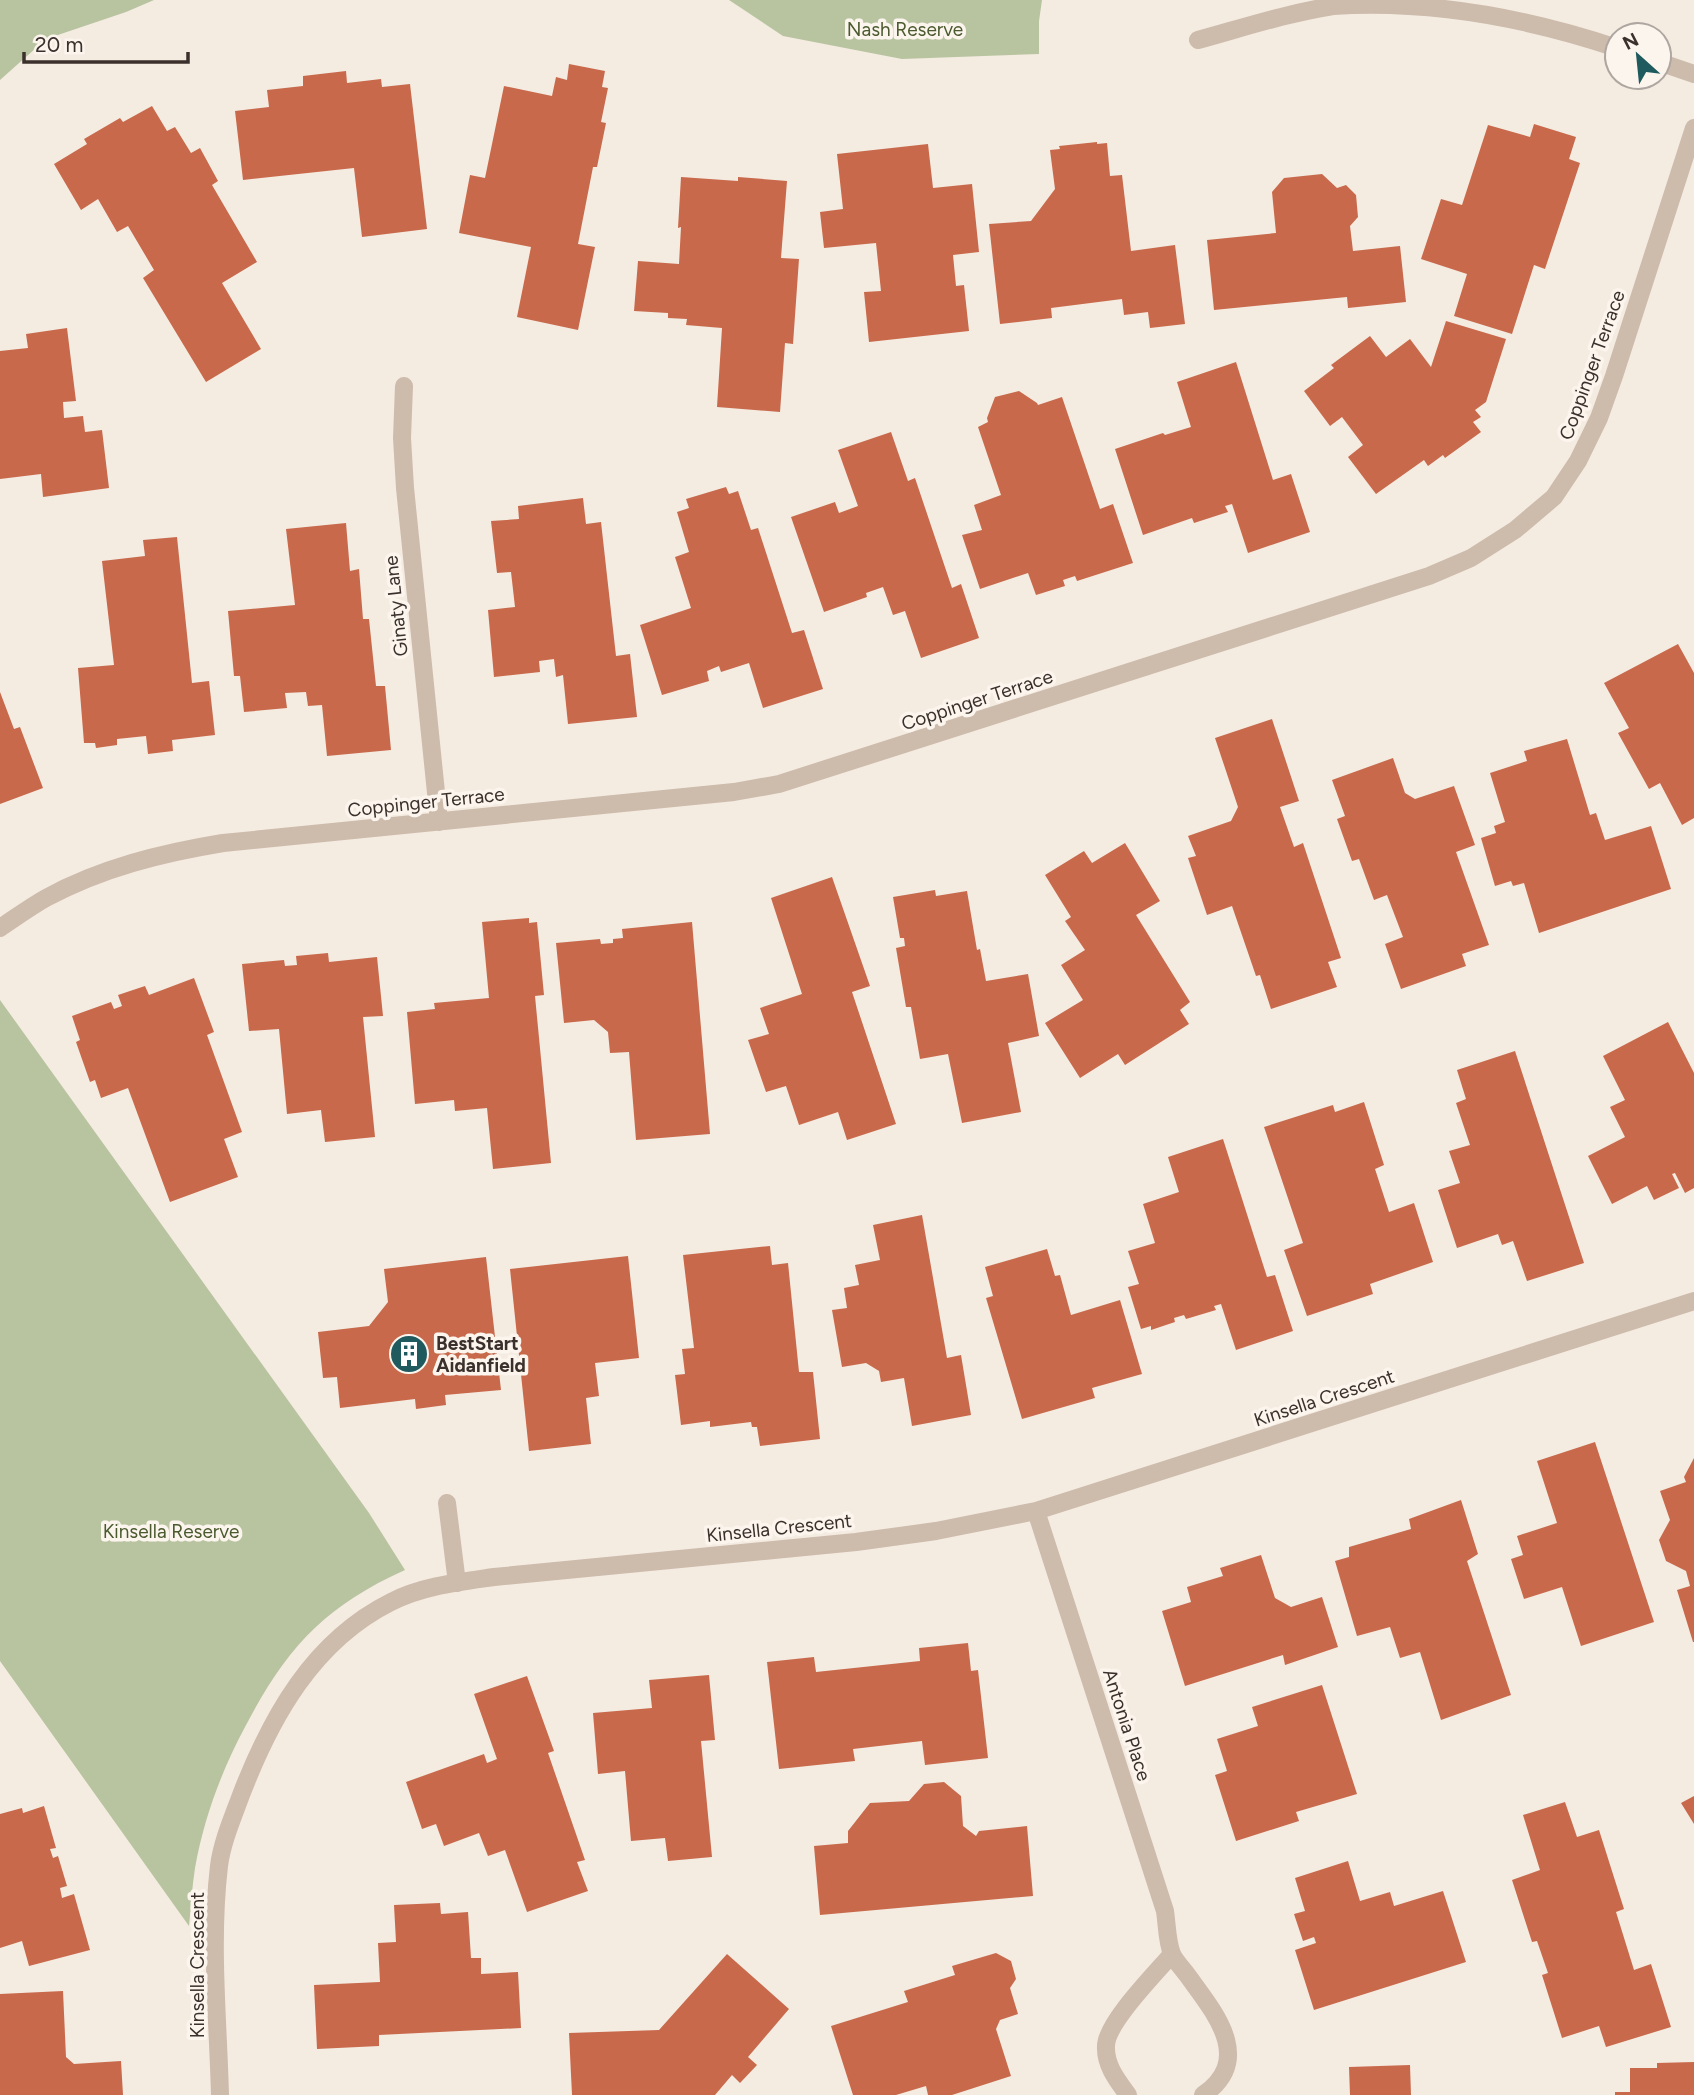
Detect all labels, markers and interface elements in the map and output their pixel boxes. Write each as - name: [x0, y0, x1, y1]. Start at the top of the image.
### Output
- park label: Nash Reserve: [847, 18, 963, 41]
- scale bar: [24, 21, 189, 65]
- north arrow: [1603, 21, 1673, 91]
- text: N: [1619, 28, 1642, 55]
- text: 20 m: [35, 32, 83, 57]
- street label: Coppinger Terrace: [1554, 287, 1630, 443]
- street label: Ginaty Lane: [379, 554, 413, 658]
- street label: Coppinger Terrace: [898, 665, 1056, 735]
- street label: Coppinger Terrace: [346, 782, 506, 822]
- place label: BestStart Aidanfield: [436, 1332, 526, 1377]
- building icon: BestStart Aidanfield: [388, 1333, 430, 1375]
- street label: Kinsella Crescent: [1251, 1364, 1397, 1432]
- street label: Kinsella Crescent: [705, 1509, 853, 1547]
- park label: Kinsella Reserve: [103, 1520, 239, 1543]
- street label: Antonia Place: [1098, 1666, 1156, 1784]
- street label: Kinsella Crescent: [186, 1892, 209, 2038]

